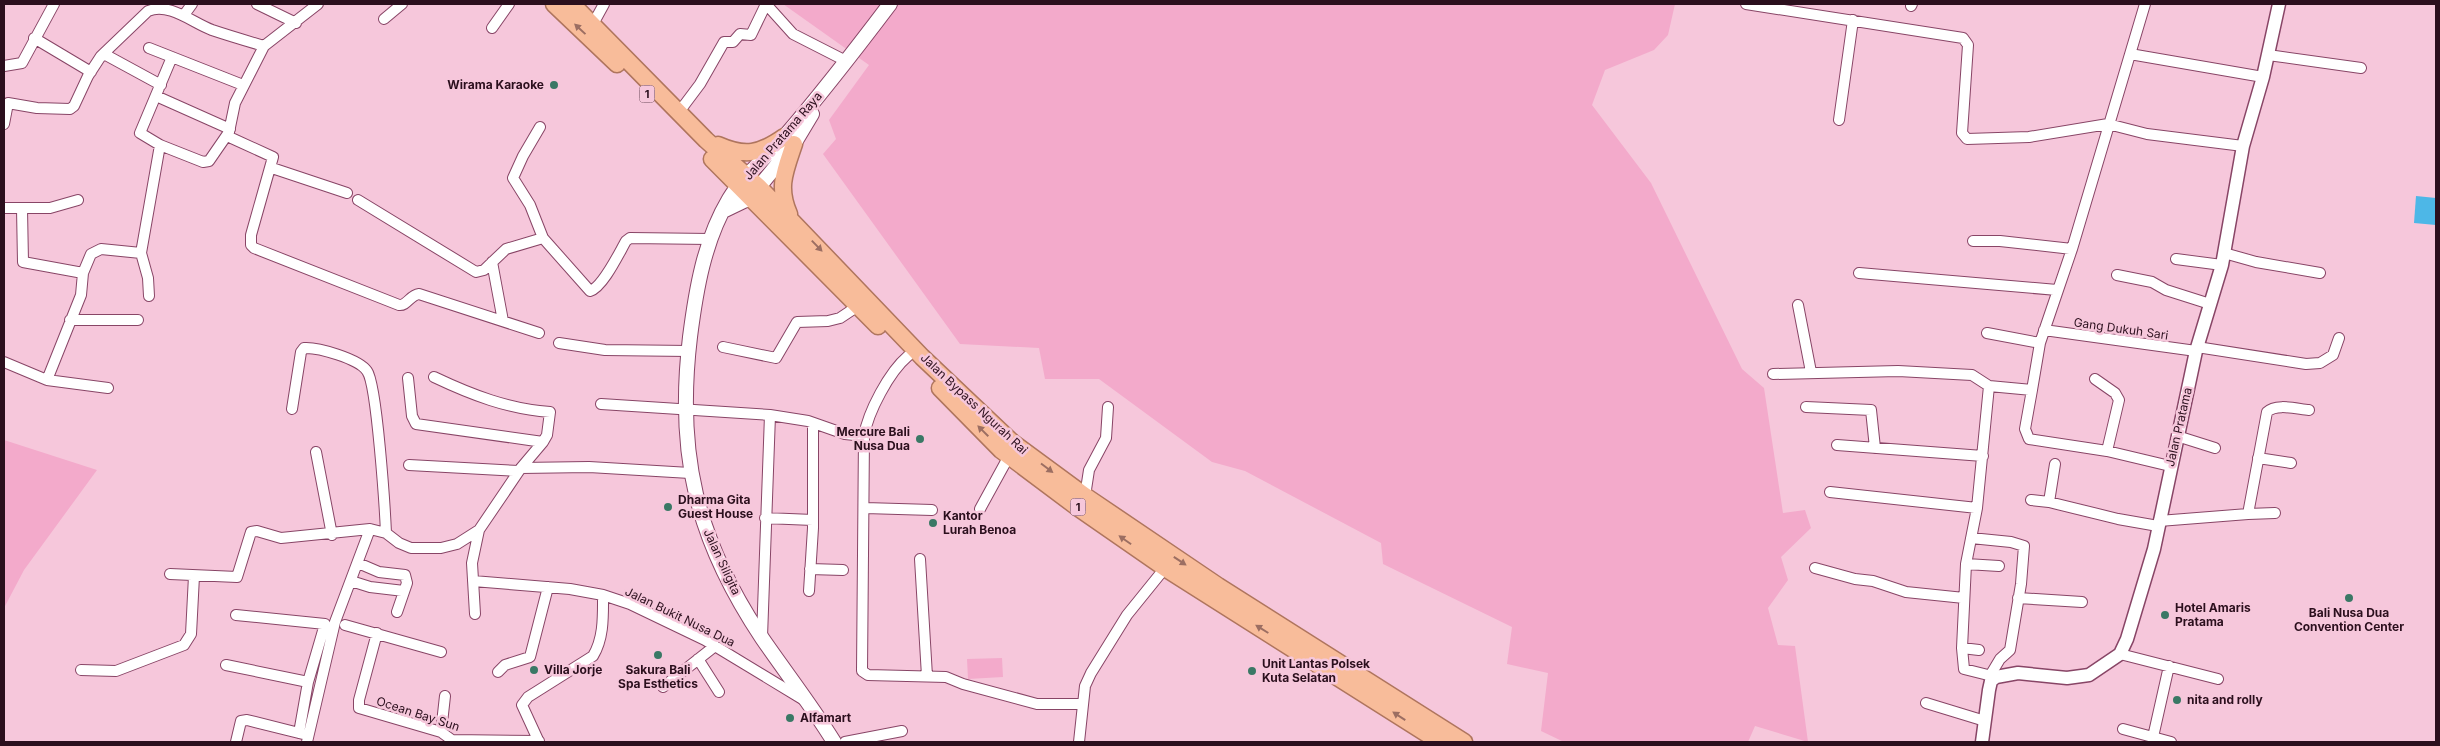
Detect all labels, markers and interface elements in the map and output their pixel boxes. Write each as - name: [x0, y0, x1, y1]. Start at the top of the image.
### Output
- one-way arrow: [575, 23, 587, 35]
- place label: Wirama Karaoke: [447, 77, 544, 92]
- marker: Wirama Karaoke: [548, 79, 560, 91]
- road number: 1: [640, 86, 654, 102]
- street label: Jalan Pratama Raya: [740, 89, 825, 183]
- one-way arrow: [811, 240, 823, 252]
- street label: Gang Dukuh Sari: [2073, 314, 2169, 343]
- street label: Jalan Bypass Ngurah Rai: [918, 350, 1031, 457]
- street label: Jalan Pratama: [2162, 386, 2195, 468]
- place label: Mercure Bali Nusa Dua: [837, 424, 910, 453]
- one-way arrow: [977, 425, 989, 437]
- marker: Mercure Bali Nusa Dua: [914, 433, 926, 445]
- one-way arrow: [1040, 463, 1054, 473]
- place label: Dharma Gita Guest House: [678, 492, 753, 521]
- road number: 1: [1070, 498, 1086, 516]
- marker: Dharma Gita Guest House: [662, 501, 674, 513]
- place label: Kantor Lurah Benoa: [943, 508, 1016, 537]
- marker: Kantor Lurah Benoa: [927, 517, 939, 529]
- street label: Jalan Siligita: [701, 526, 744, 597]
- one-way arrow: [1119, 535, 1132, 545]
- one-way arrow: [1174, 556, 1187, 566]
- street label: Jalan Bukit Nusa Dua: [623, 583, 738, 650]
- marker: Bali Nusa Dua Convention Center: [2343, 592, 2355, 604]
- place label: Hotel Amaris Pratama: [2175, 600, 2251, 629]
- place label: Bali Nusa Dua Convention Center: [2294, 605, 2404, 634]
- marker: Hotel Amaris Pratama: [2159, 609, 2171, 621]
- one-way arrow: [1255, 624, 1268, 634]
- marker: Sakura Bali Spa Esthetics: [652, 649, 664, 661]
- place label: Unit Lantas Polsek Kuta Selatan: [1262, 656, 1370, 685]
- place label: Villa Jorje: [544, 662, 602, 677]
- place label: Sakura Bali Spa Esthetics: [618, 662, 698, 691]
- marker: Villa Jorje: [528, 664, 540, 676]
- marker: Unit Lantas Polsek Kuta Selatan: [1246, 665, 1258, 677]
- place label: nita and rolly: [2187, 692, 2263, 707]
- street label: Ocean Bay Sun: [375, 693, 462, 734]
- marker: nita and rolly: [2171, 694, 2183, 706]
- place label: Alfamart: [800, 710, 852, 725]
- one-way arrow: [1392, 711, 1406, 721]
- marker: Alfamart: [784, 712, 796, 724]

